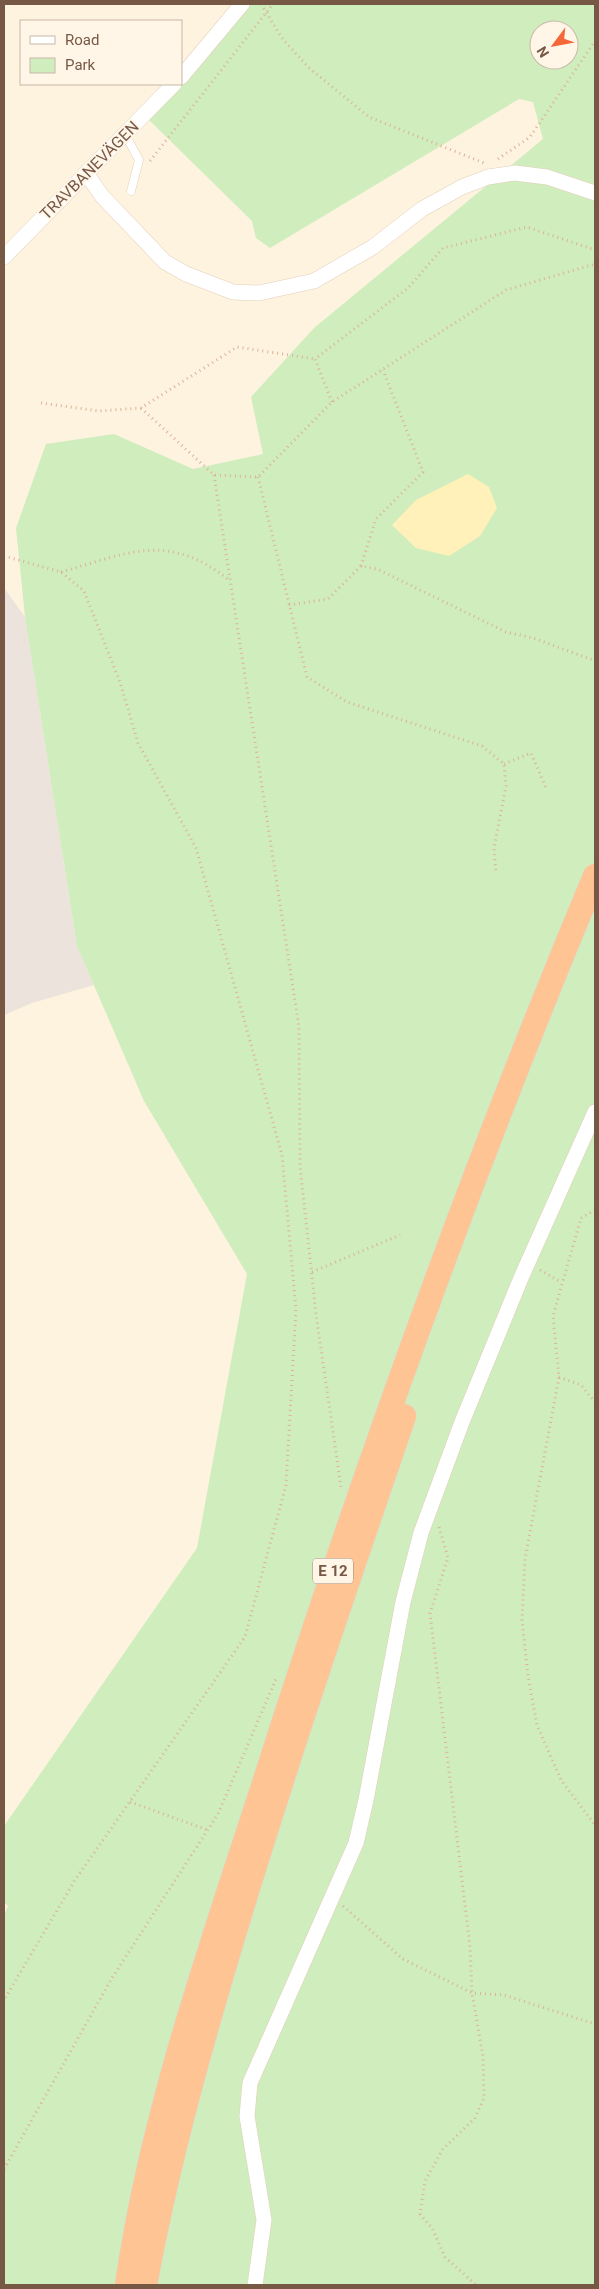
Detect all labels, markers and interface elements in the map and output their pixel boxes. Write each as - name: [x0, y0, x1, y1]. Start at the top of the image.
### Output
- legend: [20, 20, 182, 85]
- north arrow: [529, 20, 579, 70]
- text: Road: [65, 31, 99, 49]
- text: N: [534, 43, 552, 60]
- text: Park: [65, 56, 96, 74]
- street label: TRAVBANEVÄGEN: [36, 117, 143, 224]
- road number: E 12: [313, 1558, 353, 1584]

